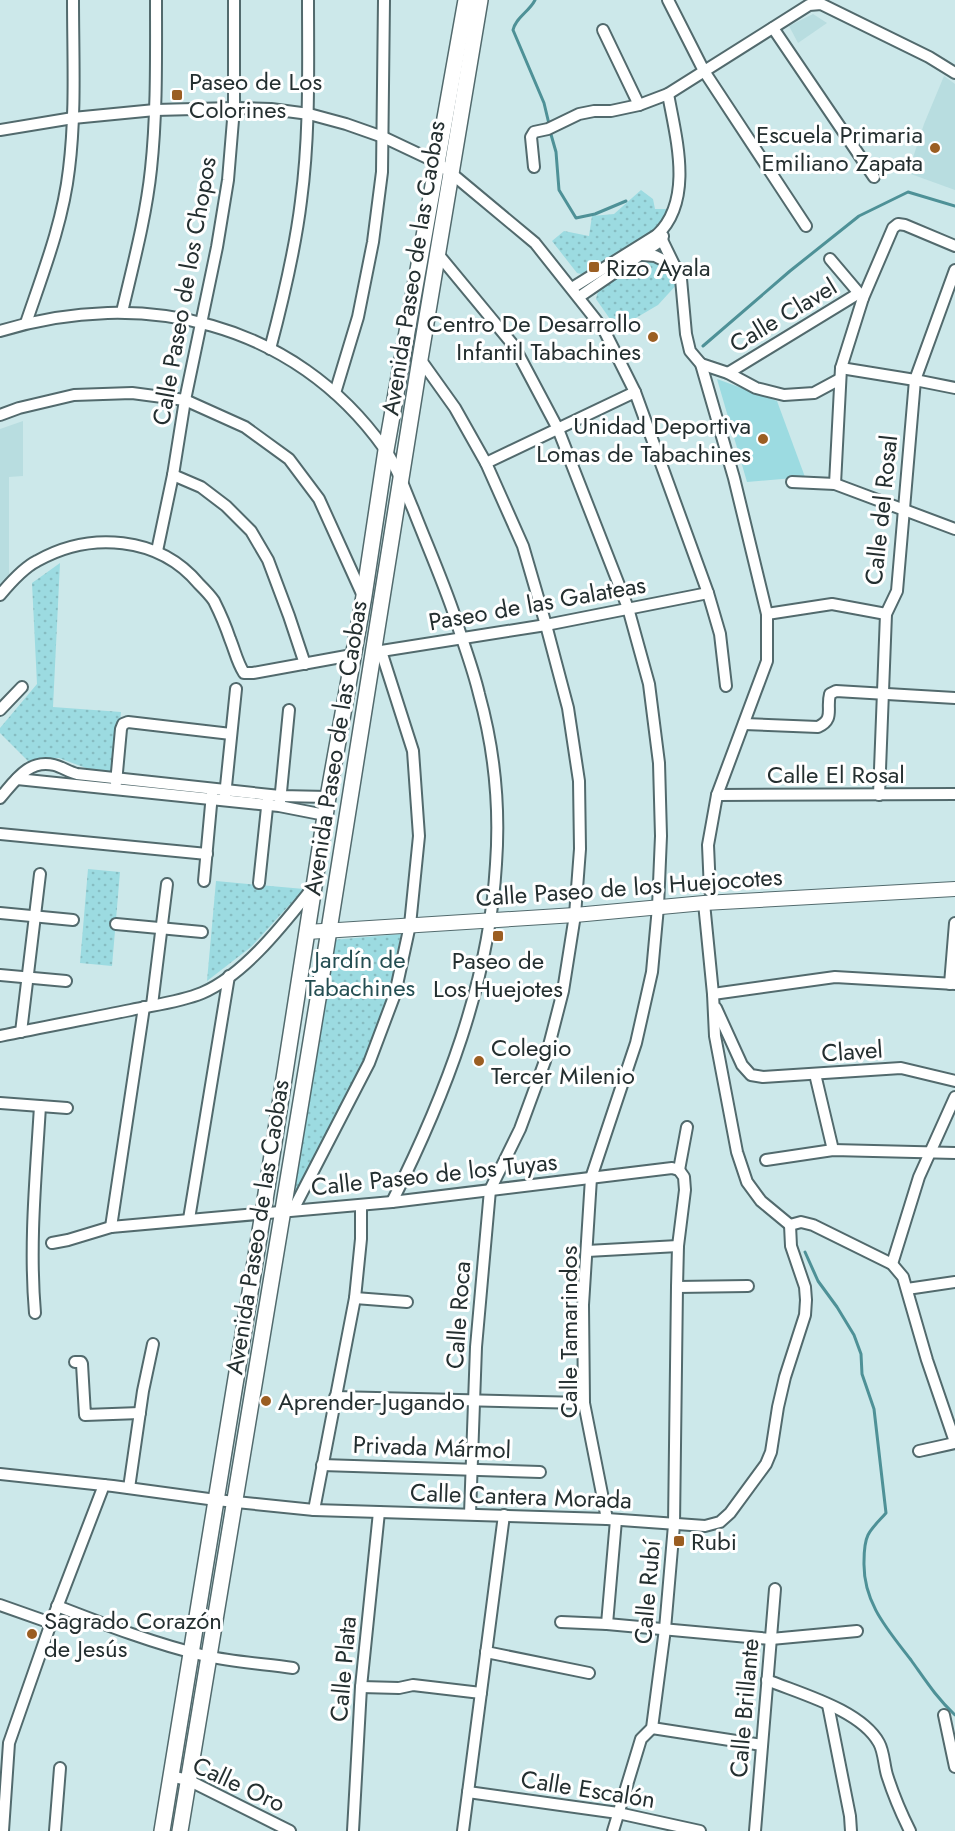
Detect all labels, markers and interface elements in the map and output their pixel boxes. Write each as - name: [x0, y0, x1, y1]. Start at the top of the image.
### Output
- place label: Paseo de Los Colorines: [189, 64, 322, 127]
- marker: Paseo de Los Colorines: [170, 88, 184, 102]
- place label: Escuela Primaria Emiliano Zapata: [756, 117, 923, 180]
- street label: Avenida Paseo de las Caobas: [372, 118, 454, 418]
- marker: Escuela Primaria Emiliano Zapata: [928, 141, 942, 155]
- street label: Calle Paseo de los Chopos: [143, 154, 225, 428]
- place label: Rizo Ayala: [606, 250, 710, 285]
- marker: Rizo Ayala: [587, 260, 601, 274]
- street label: Calle Clavel: [723, 269, 843, 361]
- place label: Centro De Desarrollo Infantil Tabachines: [427, 306, 641, 369]
- marker: Centro De Desarrollo Infantil Tabachines: [646, 330, 660, 344]
- place label: Unidad Deportiva Lomas de Tabachines: [536, 408, 751, 471]
- marker: Unidad Deportiva Lomas de Tabachines: [756, 432, 770, 446]
- street label: Calle del Rosal: [856, 433, 906, 587]
- street label: Paseo de las Galateas: [426, 567, 648, 639]
- street label: Avenida Paseo de las Caobas: [294, 598, 376, 898]
- street label: Calle El Rosal: [767, 757, 905, 792]
- street label: Calle Paseo de los Huejocotes: [475, 859, 783, 915]
- marker: Paseo de Los Huejotes: [491, 929, 505, 943]
- park label: Jardín de Tabachines: [305, 942, 415, 1005]
- place label: Paseo de Los Huejotes: [433, 943, 563, 1006]
- place label: Colegio Tercer Milenio: [491, 1030, 635, 1093]
- street label: Clavel: [820, 1031, 884, 1071]
- marker: Colegio Tercer Milenio: [472, 1054, 486, 1068]
- street label: Avenida Paseo de las Caobas: [216, 1077, 298, 1377]
- street label: Calle Paseo de los Tuyas: [309, 1144, 559, 1204]
- street label: Calle Tamarindos: [551, 1246, 586, 1418]
- street label: Calle Roca: [437, 1260, 479, 1370]
- place label: Aprender Jugando: [278, 1384, 465, 1419]
- marker: Aprender Jugando: [259, 1394, 273, 1408]
- street label: Privada Mármol: [352, 1427, 512, 1467]
- street label: Calle Cantera Morada: [410, 1475, 632, 1517]
- place label: Rubi: [691, 1524, 737, 1559]
- marker: Rubi: [672, 1534, 686, 1548]
- street label: Calle Rubí: [625, 1538, 669, 1646]
- place label: Sagrado Corazón de Jesús: [44, 1603, 222, 1666]
- street label: Calle Plata: [321, 1615, 365, 1723]
- marker: Sagrado Corazón de Jesús: [25, 1627, 39, 1641]
- street label: Calle Brillante: [720, 1637, 768, 1779]
- street label: Calle Oro: [187, 1747, 291, 1821]
- street label: Calle Escalón: [518, 1761, 658, 1817]

